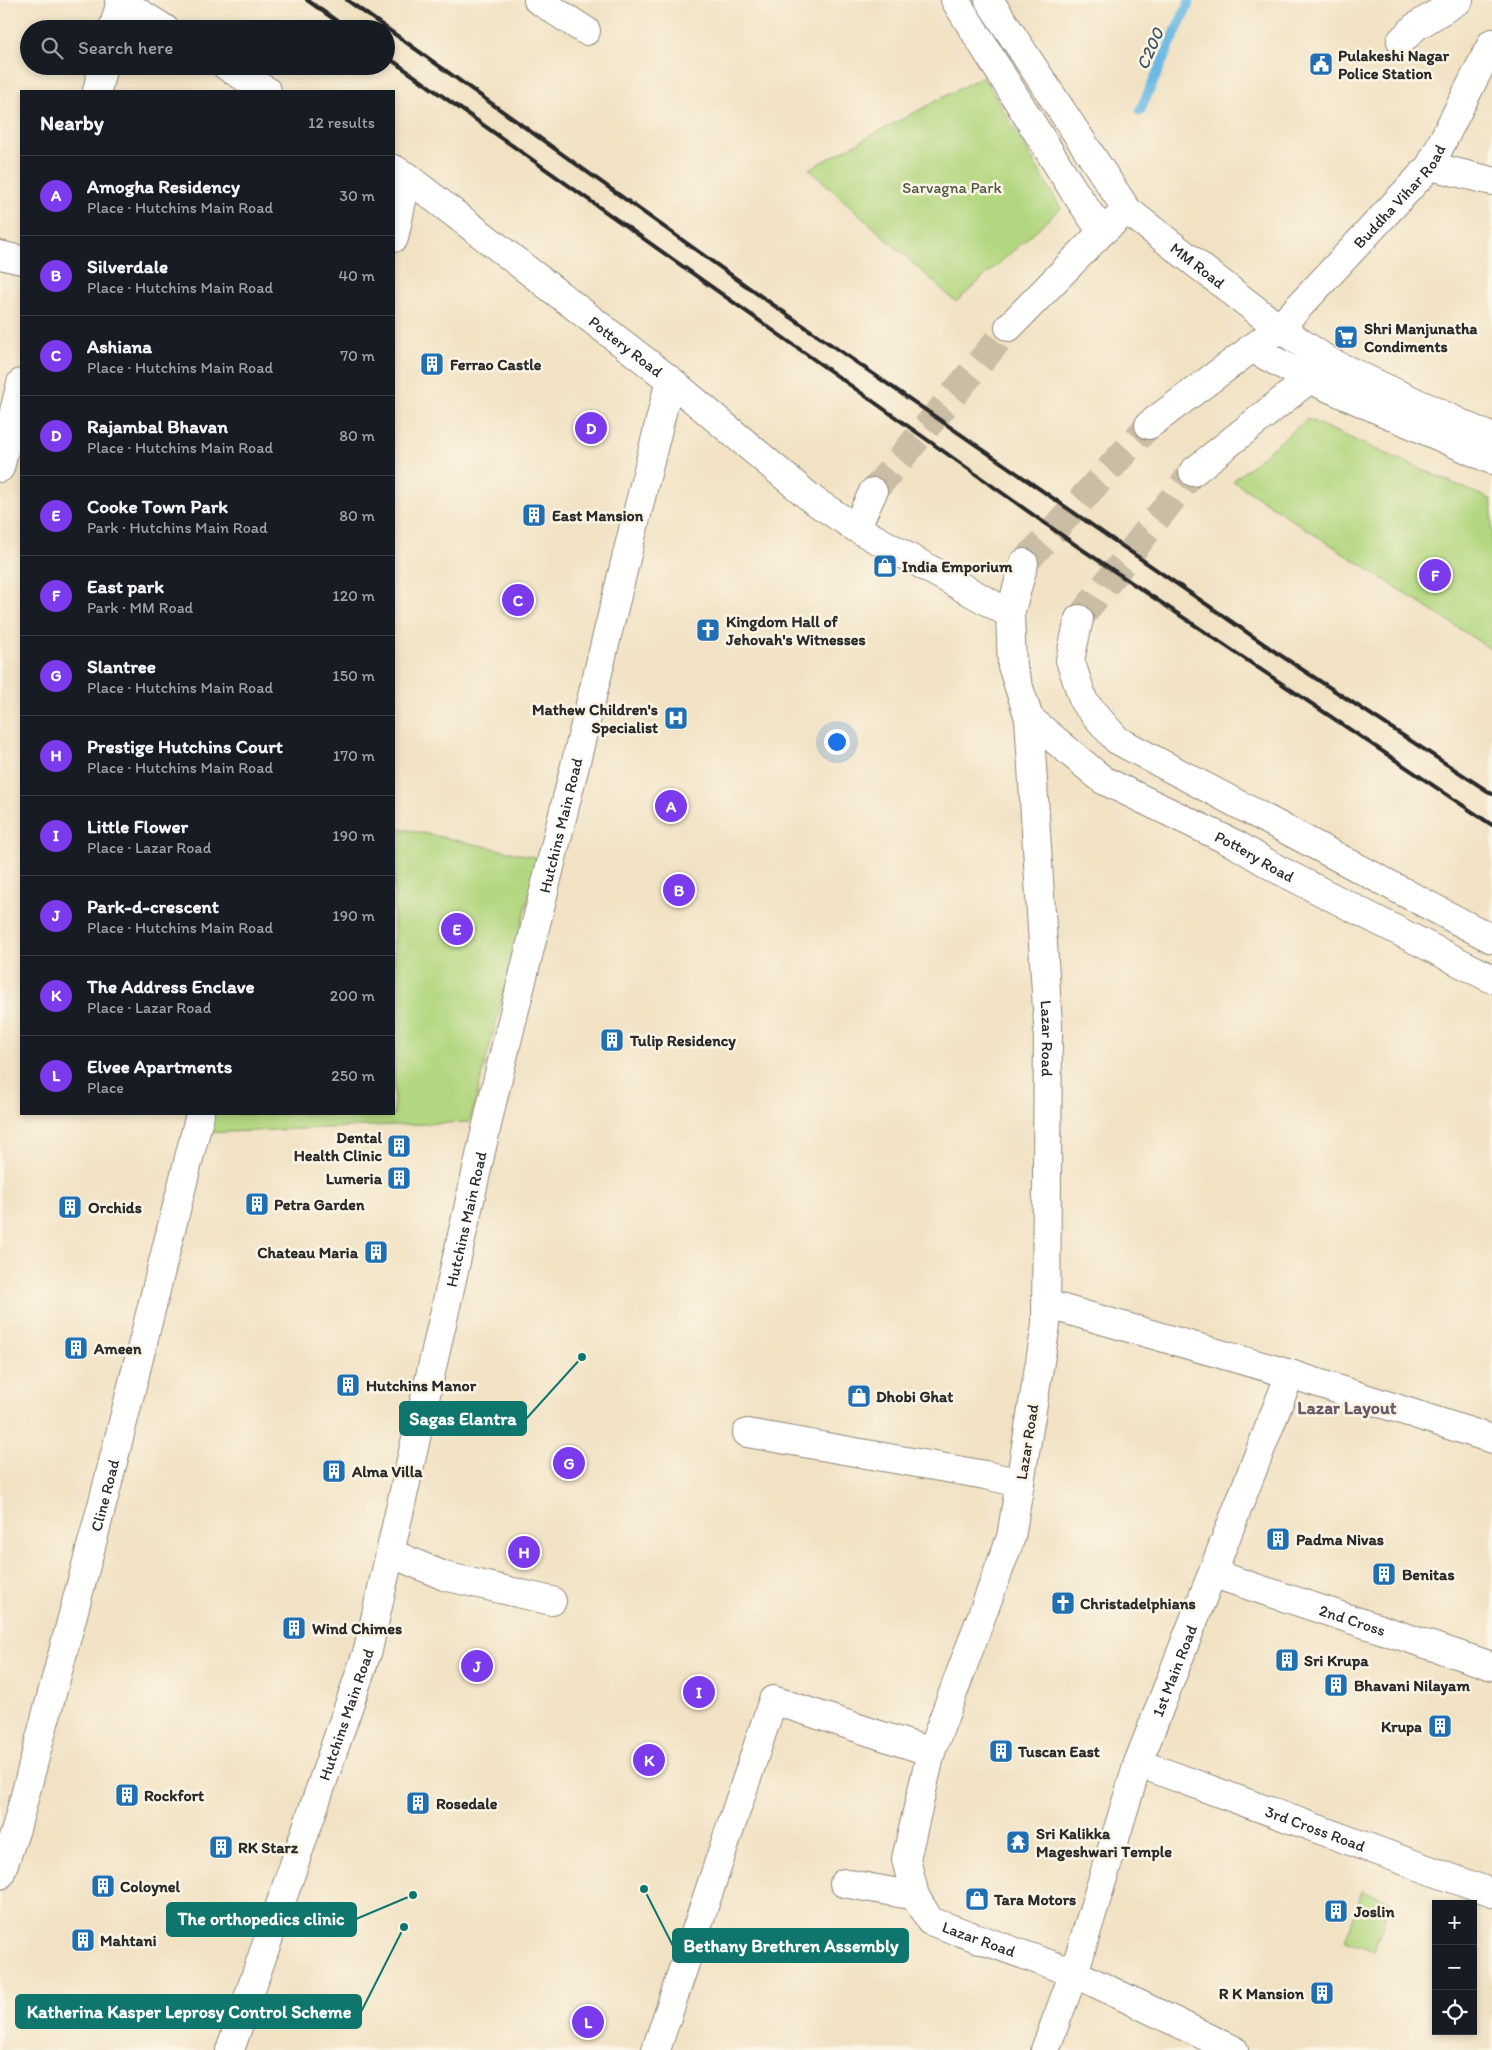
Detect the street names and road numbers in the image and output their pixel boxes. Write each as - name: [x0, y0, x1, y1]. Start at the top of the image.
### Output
- street label: Buddha Vihar Road: [1349, 141, 1449, 252]
- street label: MM Road: [1167, 238, 1229, 292]
- street label: Pottery Road: [585, 312, 667, 381]
- street label: Hutchins Main Road: [534, 756, 586, 895]
- street label: Pottery Road: [1212, 826, 1298, 886]
- street label: Lazar Road: [1037, 1000, 1058, 1077]
- street label: Hutchins Main Road: [441, 1149, 490, 1289]
- street label: Lazar Road: [1012, 1402, 1042, 1481]
- street label: Cline Road: [86, 1457, 123, 1533]
- street label: 2nd Cross: [1317, 1600, 1388, 1640]
- street label: 1st Main Road: [1148, 1622, 1201, 1719]
- street label: Hutchins Main Road: [314, 1646, 377, 1783]
- street label: 3rd Cross Road: [1263, 1801, 1368, 1855]
- street label: Lazar Road: [940, 1917, 1018, 1961]

